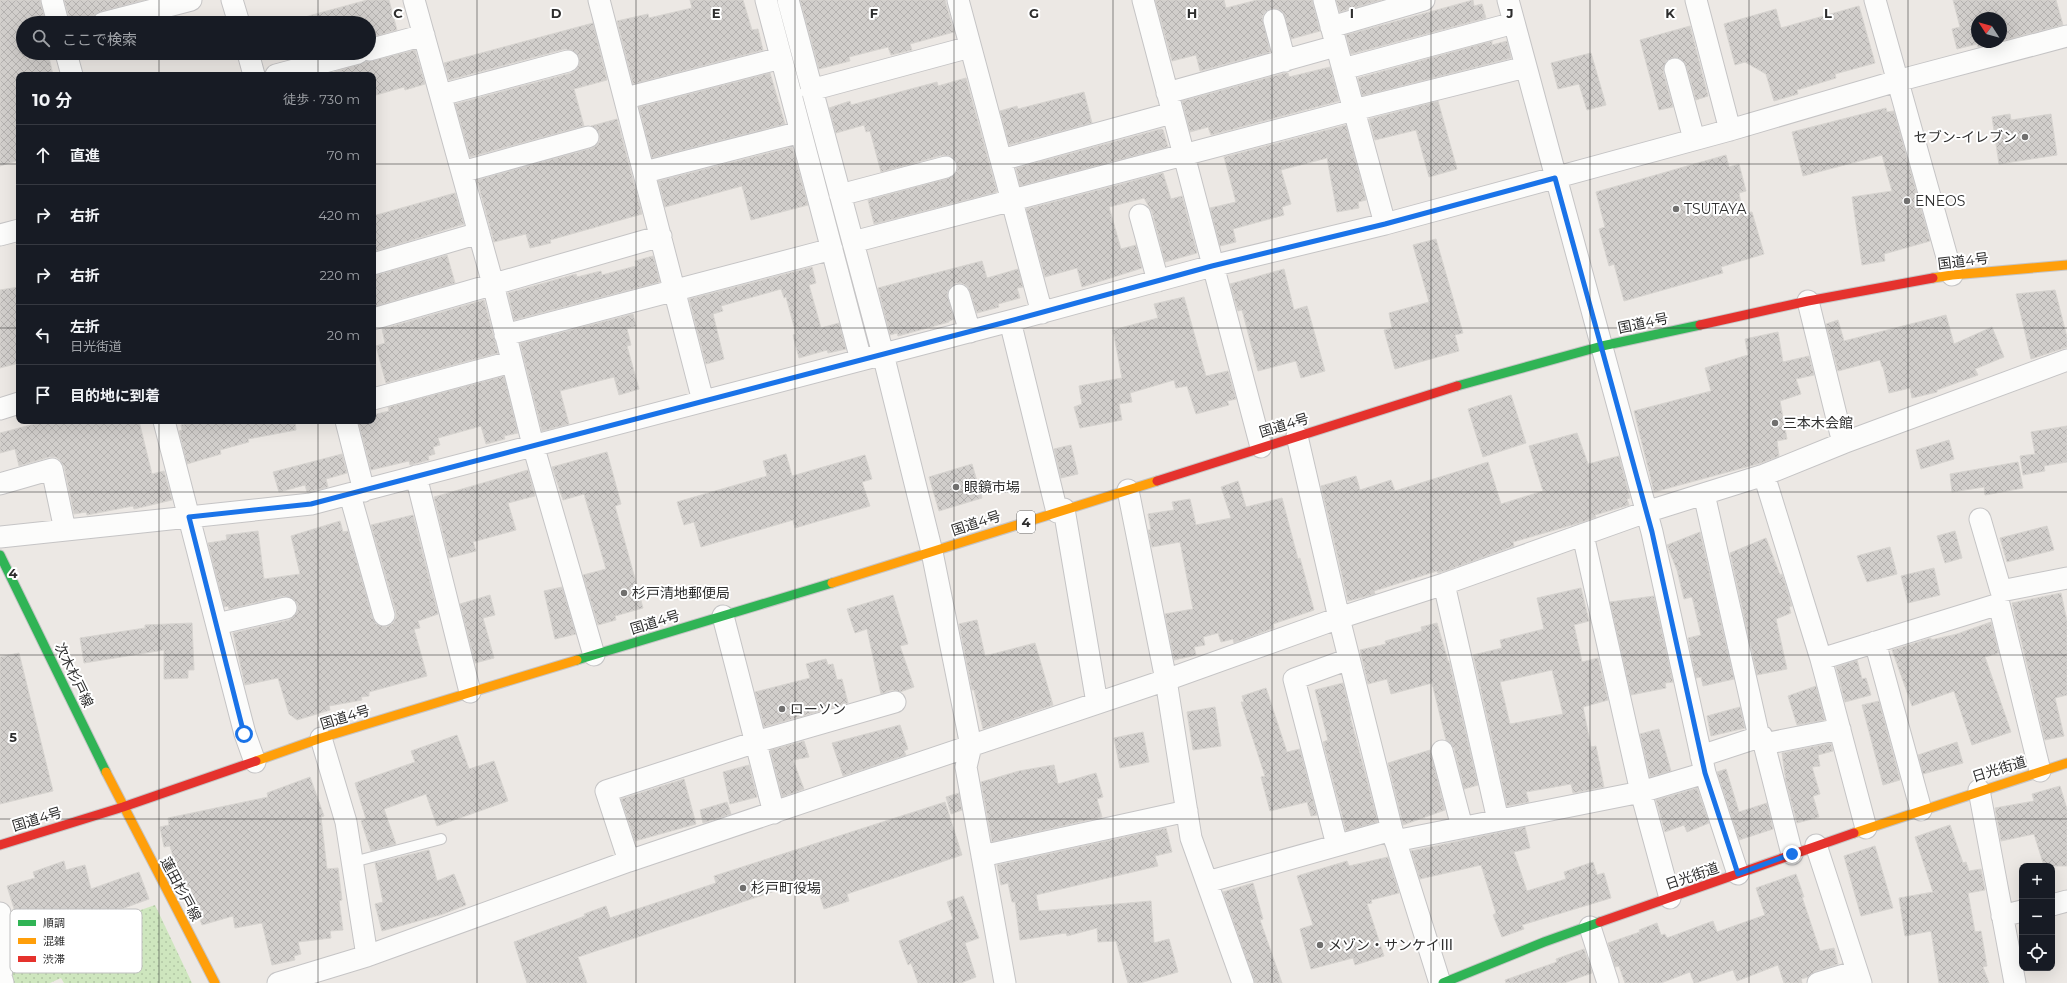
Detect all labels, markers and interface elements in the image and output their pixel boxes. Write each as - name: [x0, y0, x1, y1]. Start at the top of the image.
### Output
- text: C: [393, 5, 403, 21]
- text: D: [551, 5, 562, 21]
- text: E: [712, 5, 721, 21]
- text: F: [870, 5, 878, 21]
- text: G: [1029, 5, 1039, 21]
- text: H: [1187, 5, 1197, 21]
- text: I: [1350, 5, 1354, 21]
- text: J: [1505, 5, 1514, 21]
- text: K: [1665, 5, 1675, 21]
- text: L: [1824, 5, 1832, 21]
- north arrow: [1971, 12, 2007, 48]
- search box: [16, 16, 376, 60]
- icon: search: [30, 27, 52, 49]
- text: ここで検索: [62, 30, 137, 49]
- text: 10 分: [32, 90, 72, 110]
- text: 徒歩 · 730 m: [283, 91, 360, 107]
- place label: セブン-イレブン: [1914, 128, 2017, 146]
- marker: セブン-イレブン: [2020, 132, 2030, 142]
- icon: ahead: [32, 144, 54, 166]
- text: 直進: [70, 146, 100, 165]
- text: 70 m: [327, 147, 360, 163]
- place label: ENEOS: [1915, 192, 1965, 210]
- marker: ENEOS: [1902, 196, 1912, 206]
- place label: TSUTAYA: [1684, 200, 1748, 218]
- icon: right: [32, 204, 54, 226]
- marker: TSUTAYA: [1671, 204, 1681, 214]
- text: 右折: [70, 206, 100, 225]
- text: 420 m: [318, 207, 360, 223]
- street label: 国道4号: [1936, 249, 1990, 273]
- icon: right: [32, 264, 54, 286]
- text: 右折: [70, 266, 100, 285]
- text: 220 m: [319, 267, 360, 283]
- street label: 国道4号: [1616, 309, 1670, 337]
- text: 左折: [70, 317, 100, 336]
- icon: left: [32, 324, 54, 346]
- text: 20 m: [327, 327, 360, 343]
- text: 日光街道: [70, 338, 122, 354]
- icon: arrive: [32, 384, 54, 406]
- text: 目的地に到着: [70, 386, 160, 405]
- street label: 国道4号: [1257, 409, 1311, 441]
- place label: 三本木会館: [1783, 414, 1853, 432]
- marker: 三本木会館: [1770, 418, 1780, 428]
- place label: 眼鏡市場: [964, 478, 1020, 496]
- marker: 眼鏡市場: [951, 482, 961, 492]
- street label: 国道4号: [949, 507, 1003, 539]
- road number: 4: [1017, 511, 1035, 533]
- text: 4: [9, 565, 18, 581]
- place label: 杉戸清地郵便局: [632, 584, 730, 602]
- marker: 杉戸清地郵便局: [619, 588, 629, 598]
- street label: 国道4号: [628, 606, 682, 638]
- street label: 次木杉戸線: [51, 640, 97, 710]
- place label: ローソン: [790, 700, 846, 718]
- street label: 国道4号: [318, 701, 372, 733]
- marker: ローソン: [777, 704, 787, 714]
- route start: [235, 725, 253, 743]
- text: 5: [9, 729, 17, 745]
- street label: 日光街道: [1970, 752, 2028, 786]
- street label: 国道4号: [10, 803, 64, 835]
- route end: [1783, 845, 1801, 863]
- street label: 蓮田杉戸線: [157, 854, 205, 924]
- street label: 日光街道: [1663, 858, 1721, 894]
- map controls: [2019, 863, 2055, 971]
- button: +: [2019, 863, 2055, 899]
- place label: 杉戸町役場: [751, 879, 821, 897]
- marker: 杉戸町役場: [738, 883, 748, 893]
- button: −: [2019, 899, 2055, 935]
- legend: [10, 909, 142, 973]
- text: 順調: [43, 916, 65, 930]
- text: 混雑: [43, 934, 65, 948]
- button: locate: [2019, 935, 2055, 971]
- place label: メゾン・サンケイⅢ: [1328, 936, 1454, 954]
- marker: メゾン・サンケイⅢ: [1315, 940, 1325, 950]
- text: 渋滞: [43, 952, 65, 966]

